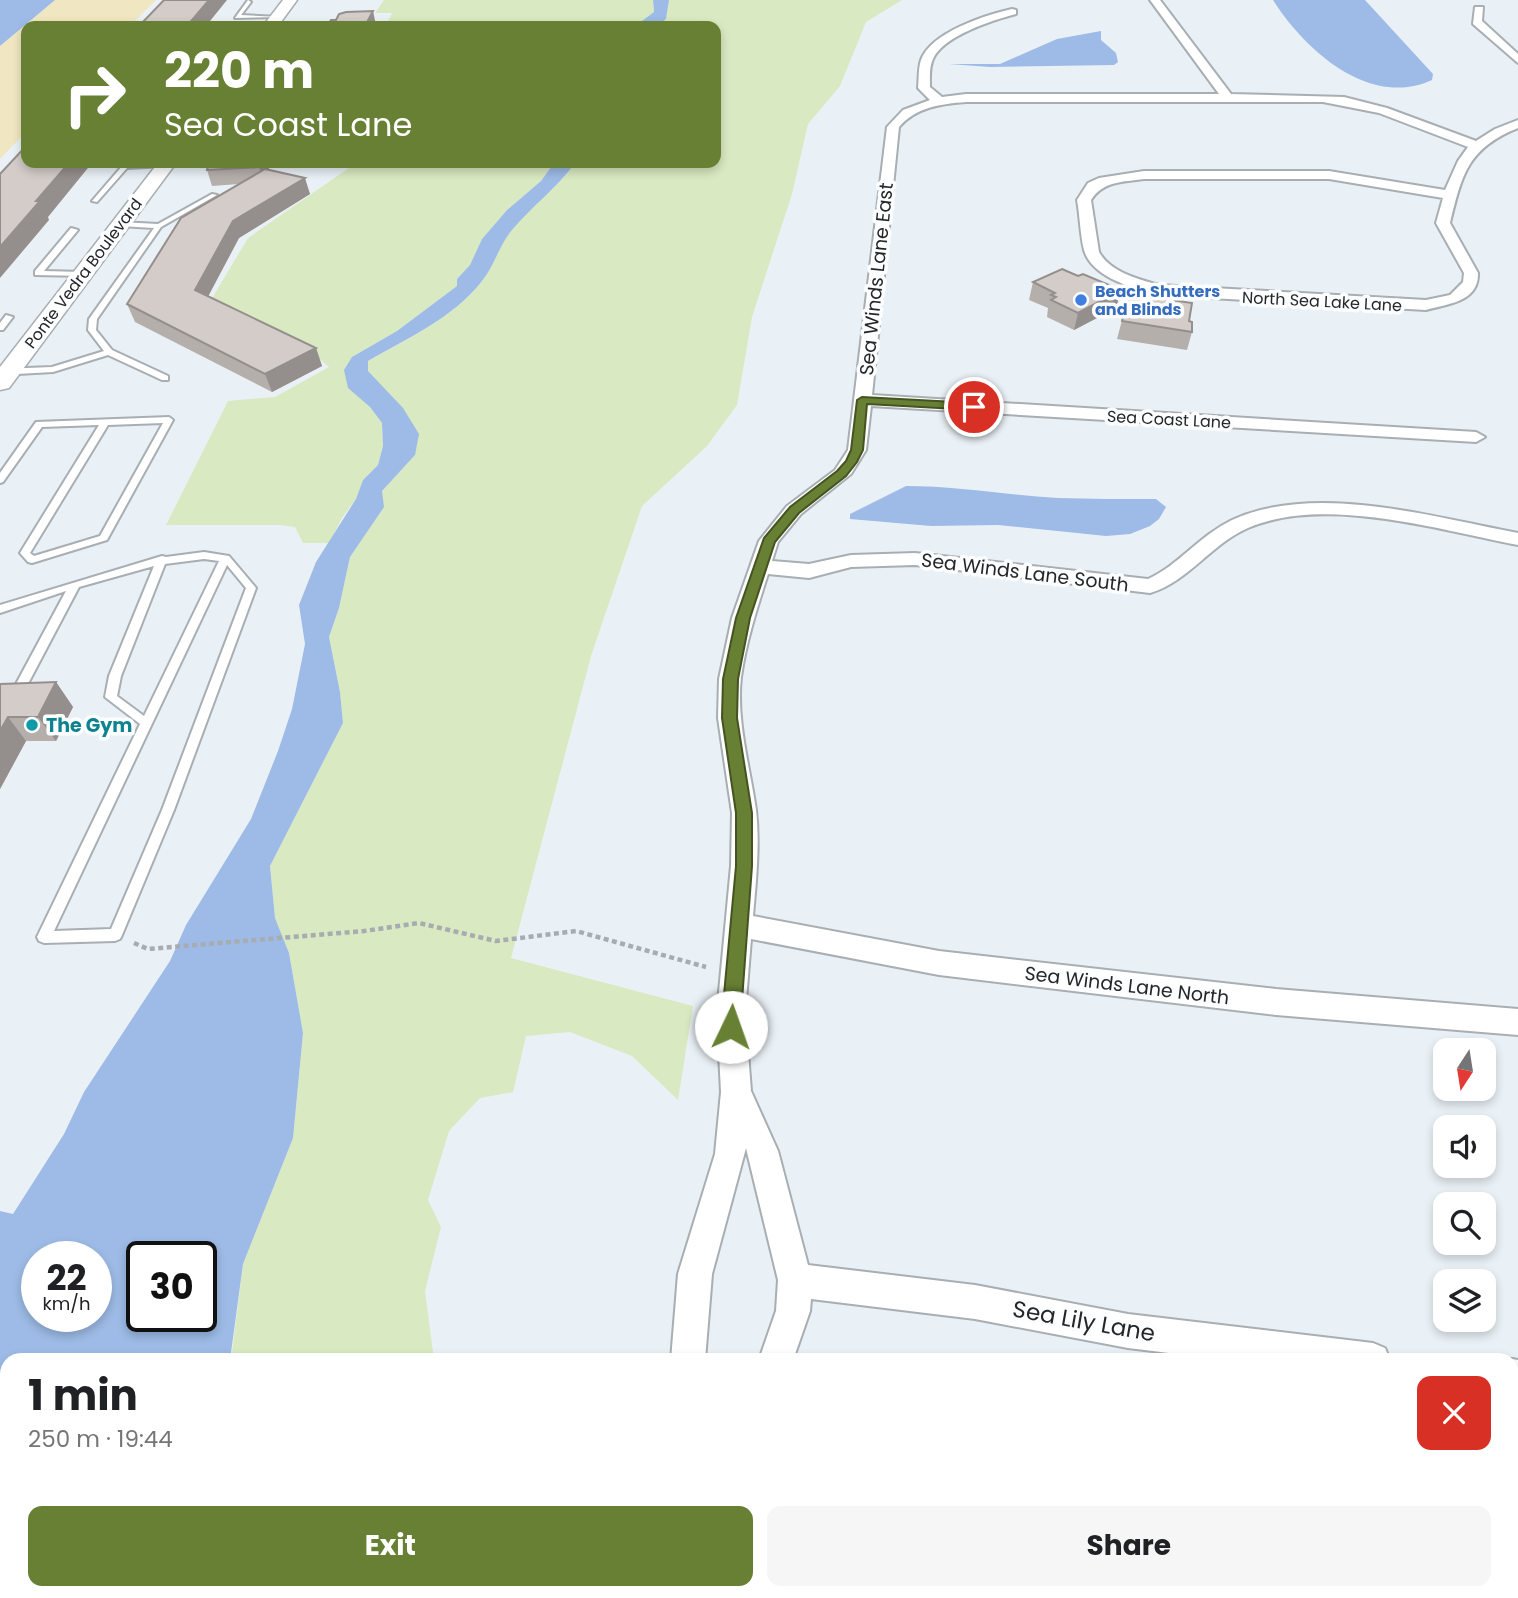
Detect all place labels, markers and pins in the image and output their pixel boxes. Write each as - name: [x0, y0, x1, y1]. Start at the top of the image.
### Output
- place label: Beach Shutters and Blinds: [1095, 280, 1220, 321]
- marker: Beach Shutters and Blinds: [1073, 292, 1089, 308]
- pin: [944, 377, 1004, 437]
- place label: The Gym: [46, 712, 132, 739]
- marker: The Gym: [24, 717, 40, 733]

